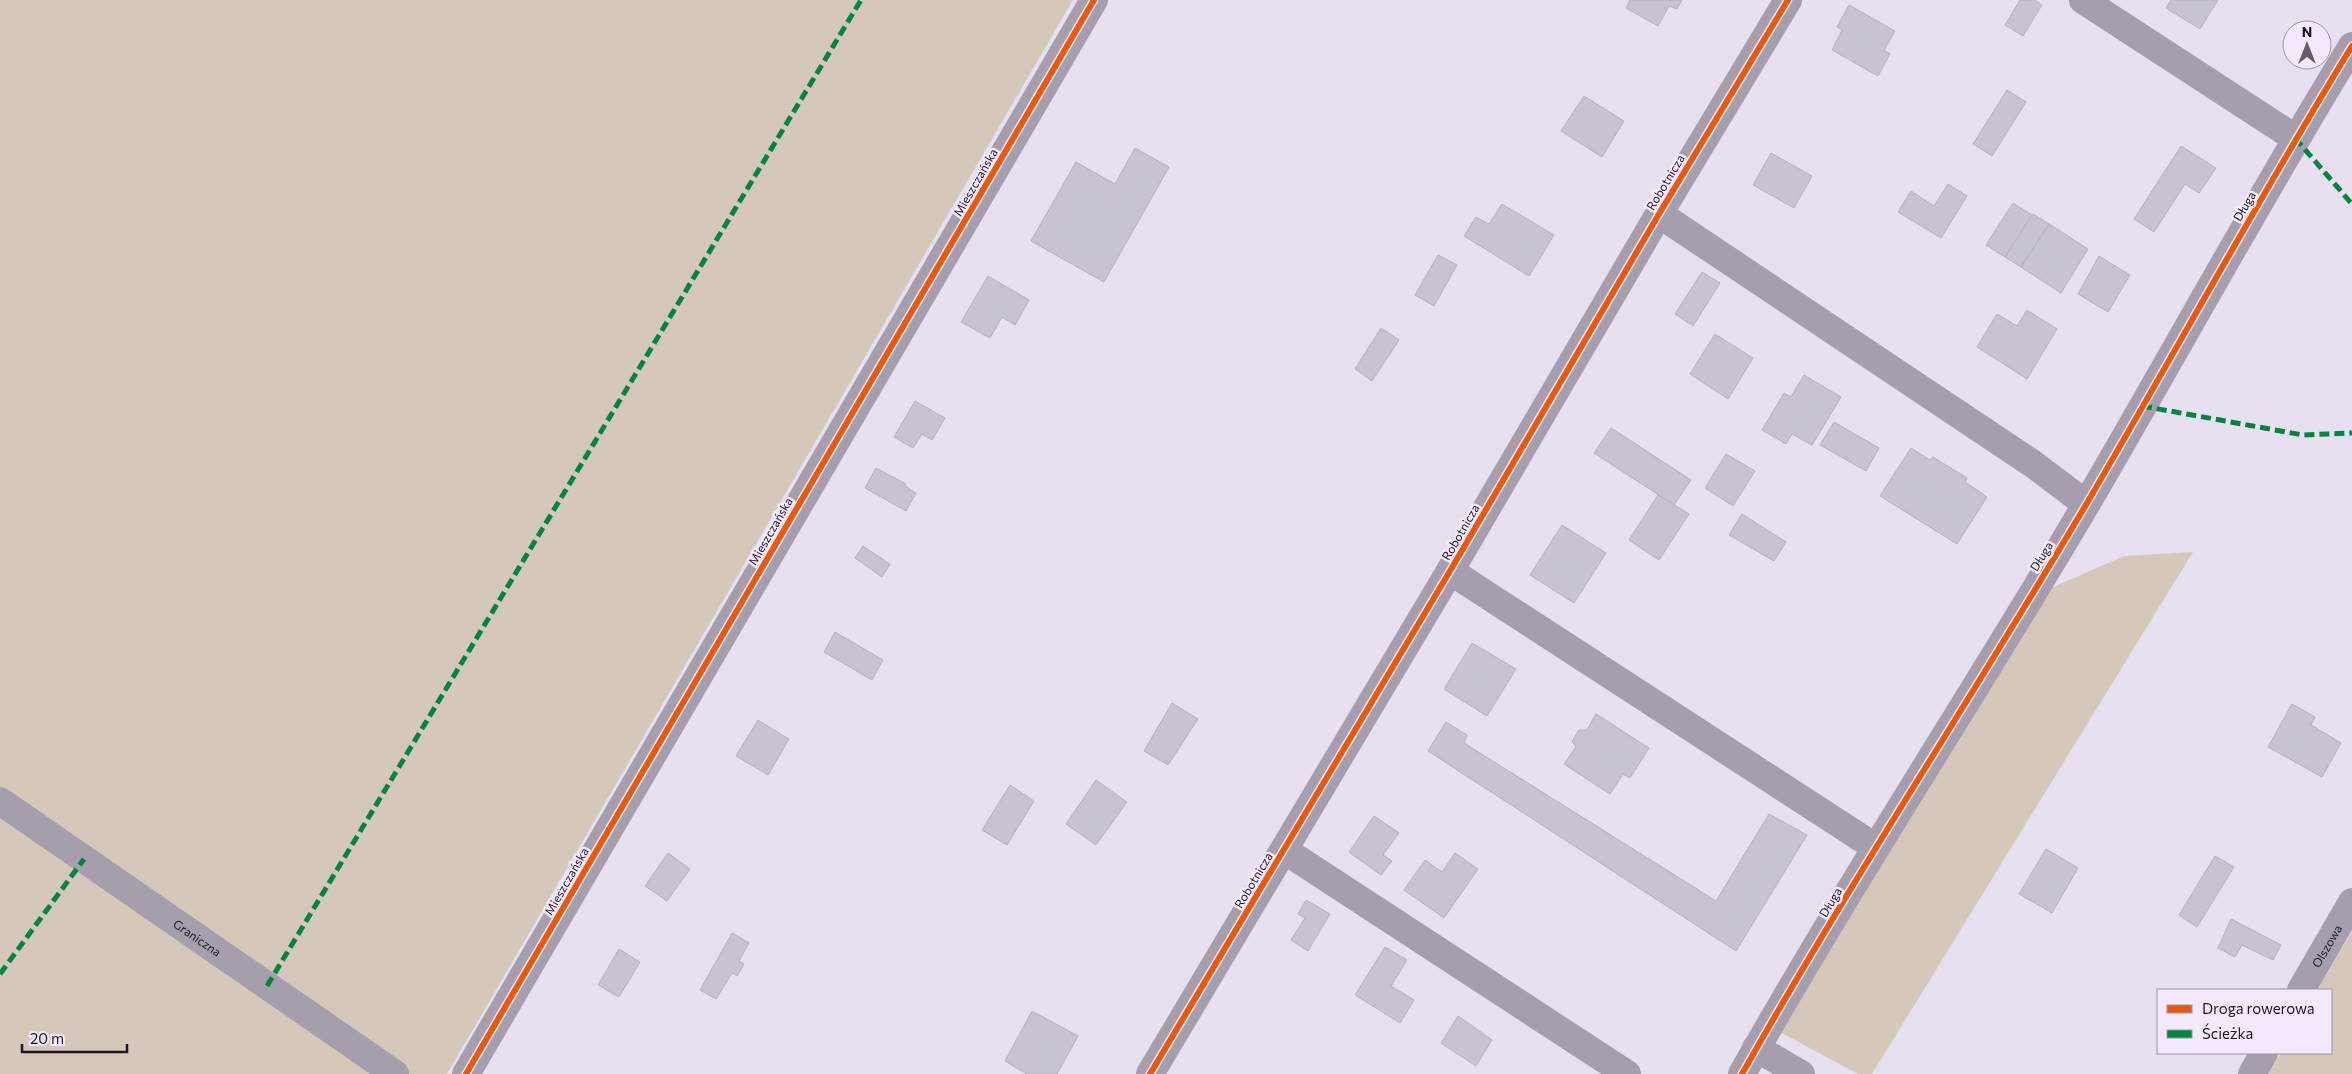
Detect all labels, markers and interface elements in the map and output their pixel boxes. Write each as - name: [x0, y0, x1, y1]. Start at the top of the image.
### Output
- north arrow: [2282, 20, 2332, 70]
- text: N: [2302, 23, 2312, 40]
- street label: Mieszczańska: [950, 146, 1000, 218]
- street label: Robotnicza: [1643, 152, 1687, 212]
- street label: Długa: [2230, 189, 2258, 223]
- street label: Mieszczańska: [745, 495, 795, 567]
- street label: Robotnicza: [1438, 502, 1482, 562]
- street label: Długa: [2027, 539, 2055, 573]
- street label: Mieszczańska: [541, 845, 591, 917]
- street label: Robotnicza: [1231, 850, 1275, 910]
- street label: Długa: [1816, 885, 1844, 919]
- street label: Graniczna: [171, 916, 224, 959]
- street label: Olszowa: [2309, 922, 2344, 970]
- legend: [2157, 989, 2332, 1054]
- text: Droga rowerowa: [2202, 999, 2315, 1017]
- scale bar: [22, 1022, 128, 1054]
- text: Ścieżka: [2202, 1023, 2253, 1042]
- text: 20 m: [30, 1029, 64, 1047]

